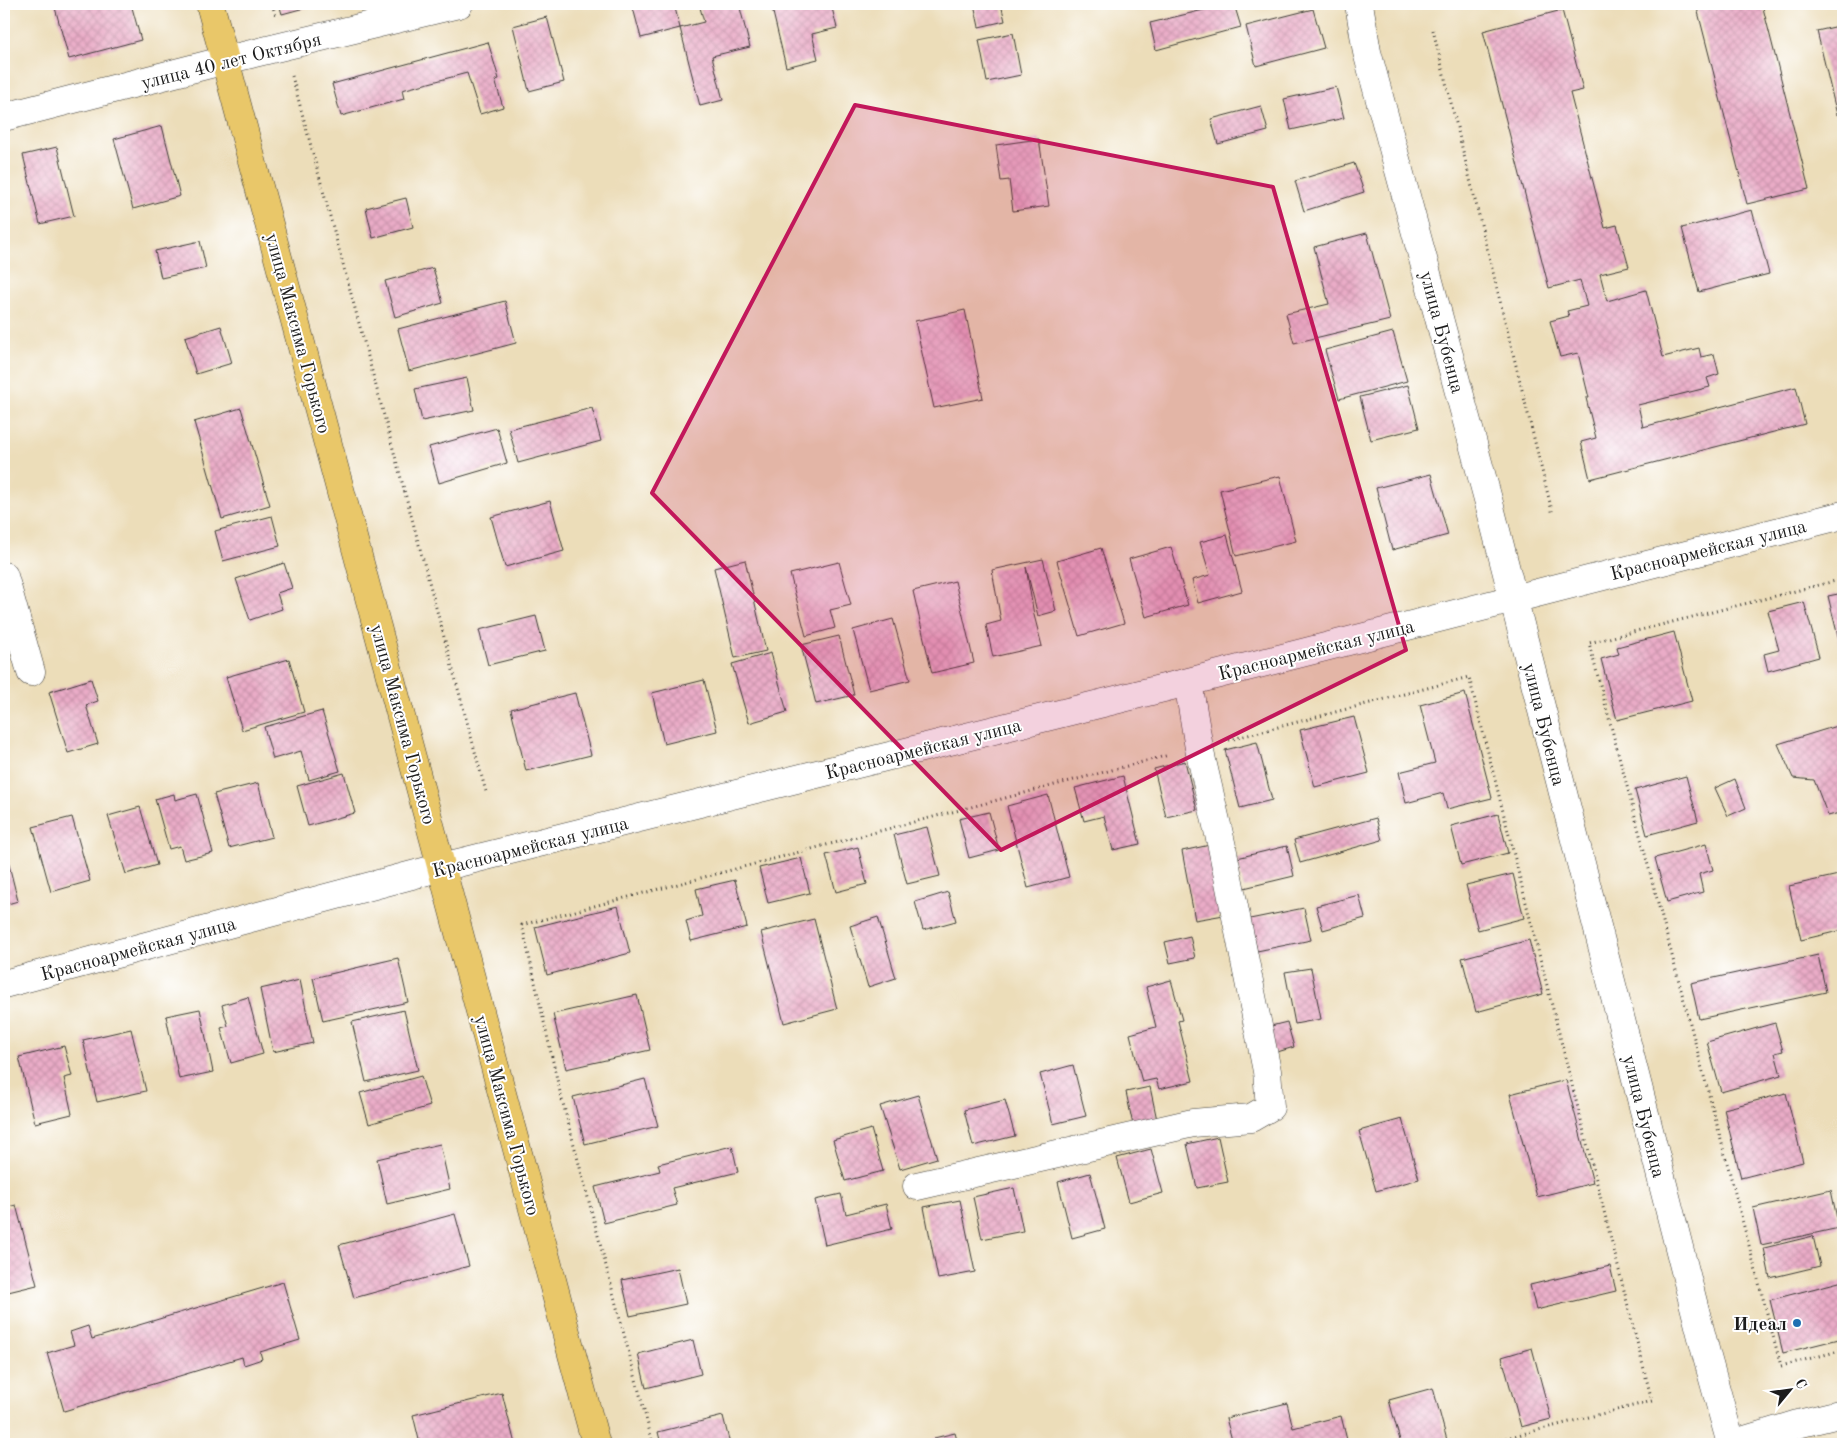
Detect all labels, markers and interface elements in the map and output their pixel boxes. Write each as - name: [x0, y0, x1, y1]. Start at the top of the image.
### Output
- street label: улица 40 лет Октября: [140, 31, 324, 94]
- street label: улица Максима Горького: [261, 231, 333, 436]
- street label: улица Бубенца: [1415, 269, 1466, 396]
- street label: Красноармейская улица: [1609, 518, 1809, 585]
- street label: Красноармейская улица: [1217, 618, 1417, 685]
- street label: улица Максима Горького: [366, 622, 438, 827]
- street label: улица Бубенца: [1518, 661, 1567, 789]
- street label: Красноармейская улица: [824, 717, 1024, 784]
- street label: Красноармейская улица: [431, 815, 631, 882]
- street label: Красноармейская улица: [39, 915, 239, 986]
- street label: улица Максима Горького: [470, 1013, 542, 1218]
- street label: улица Бубенца: [1618, 1053, 1667, 1181]
- place label: Идеал: [1733, 1316, 1787, 1335]
- marker: Идеал: [1791, 1317, 1803, 1329]
- north arrow: [1764, 1366, 1814, 1416]
- text: С: [1792, 1377, 1809, 1392]

